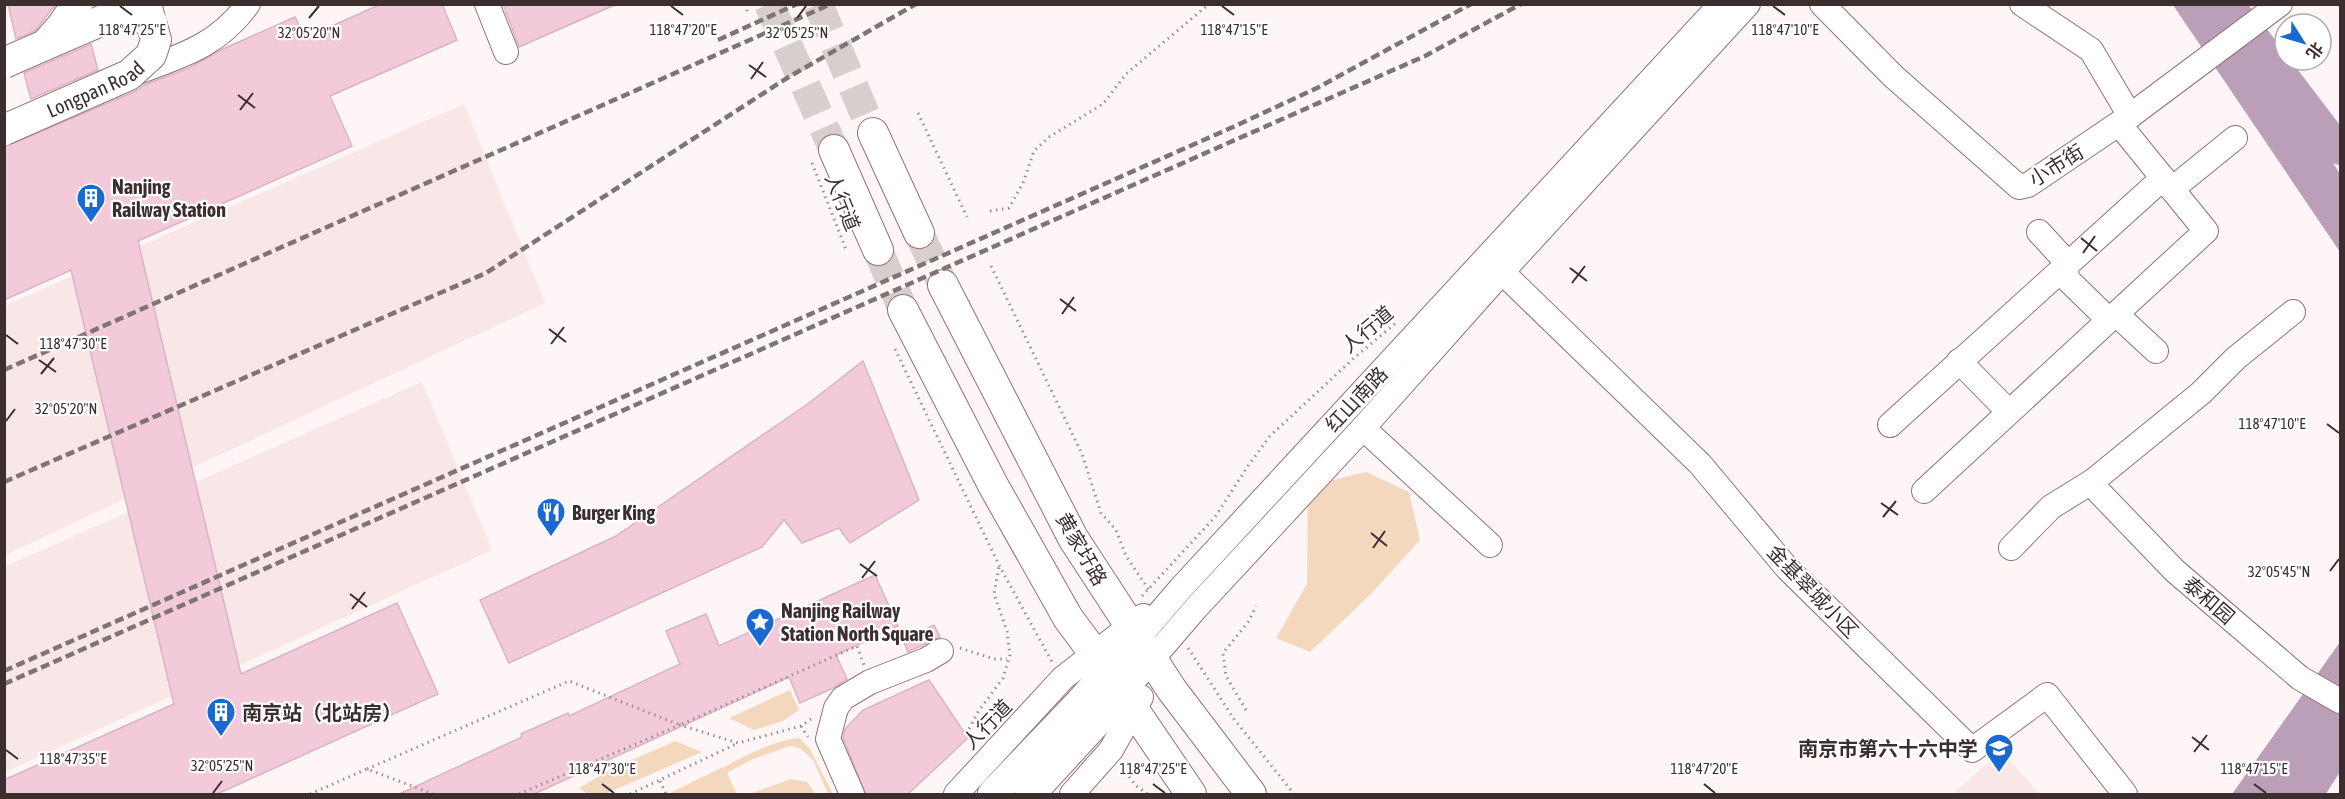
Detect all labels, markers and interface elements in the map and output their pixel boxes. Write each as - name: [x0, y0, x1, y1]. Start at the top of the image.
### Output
- north arrow: [2273, 12, 2333, 72]
- text: 118°47'25"E: [98, 21, 166, 38]
- text: 118°47'20"E: [649, 21, 717, 38]
- text: 118°47'15"E: [1200, 21, 1268, 38]
- text: 118°47'10"E: [1751, 21, 1819, 38]
- text: 32°05'20"N: [278, 24, 340, 41]
- text: 32°05'25"N: [766, 24, 828, 41]
- text: 北: [2303, 39, 2327, 63]
- street label: Longpan Road: [43, 56, 148, 121]
- street label: 小市街: [2024, 139, 2088, 191]
- street label: 人行道: [821, 170, 865, 234]
- place label: Nanjing Railway Station: [112, 175, 226, 221]
- building icon: Nanjing Railway Station: [75, 182, 107, 224]
- street label: 人行道: [1337, 301, 1397, 357]
- text: 118°47'30"E: [39, 335, 107, 352]
- street label: 红山南路: [1320, 362, 1392, 436]
- text: 32°05'20"N: [35, 400, 97, 417]
- text: 118°47'10"E: [2238, 415, 2306, 432]
- restaurant icon: Burger King: [535, 496, 567, 538]
- place label: Burger King: [572, 501, 655, 524]
- street label: 黄家圩路: [1052, 509, 1112, 589]
- street label: 金基翠城小区: [1763, 540, 1863, 642]
- text: 32°05'45"N: [2248, 563, 2310, 580]
- street label: 泰和园: [2179, 572, 2239, 628]
- place label: Nanjing Railway Station North Square: [781, 599, 934, 645]
- place icon: Nanjing Railway Station North Square: [744, 606, 776, 648]
- street label: 人行道: [958, 694, 1016, 754]
- building icon: 南京站（北站房）: [205, 696, 237, 738]
- place label: 南京站（北站房）: [242, 701, 402, 724]
- school or university icon: 南京市第六十六中学: [1983, 732, 2015, 774]
- place label: 南京市第六十六中学: [1798, 737, 1978, 760]
- text: 118°47'35"E: [39, 750, 107, 767]
- text: 32°05'25"N: [191, 757, 253, 774]
- text: 118°47'30"E: [568, 760, 636, 777]
- text: 118°47'25"E: [1119, 760, 1187, 777]
- text: 118°47'20"E: [1670, 760, 1738, 777]
- text: 118°47'15"E: [2220, 760, 2288, 777]

